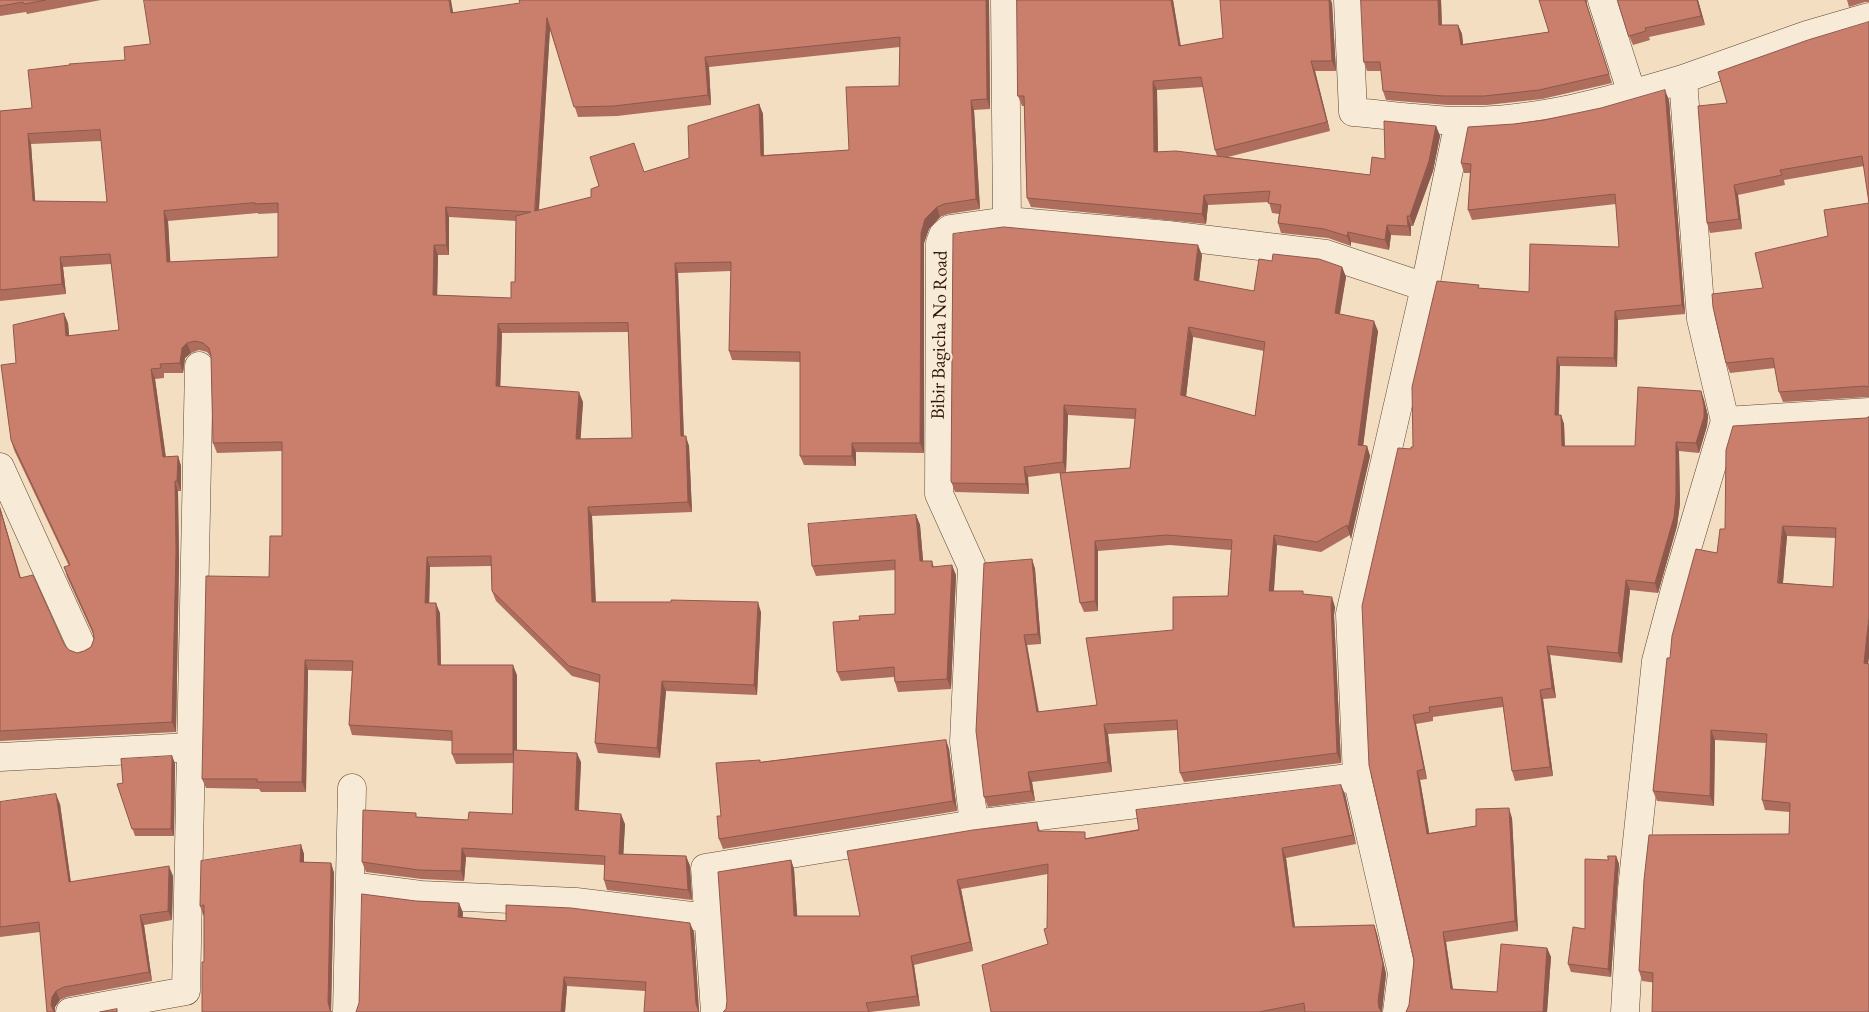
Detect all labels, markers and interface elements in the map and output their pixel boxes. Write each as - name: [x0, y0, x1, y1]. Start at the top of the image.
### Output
- street label: Bibir Bagicha No Road: [927, 250, 953, 420]

